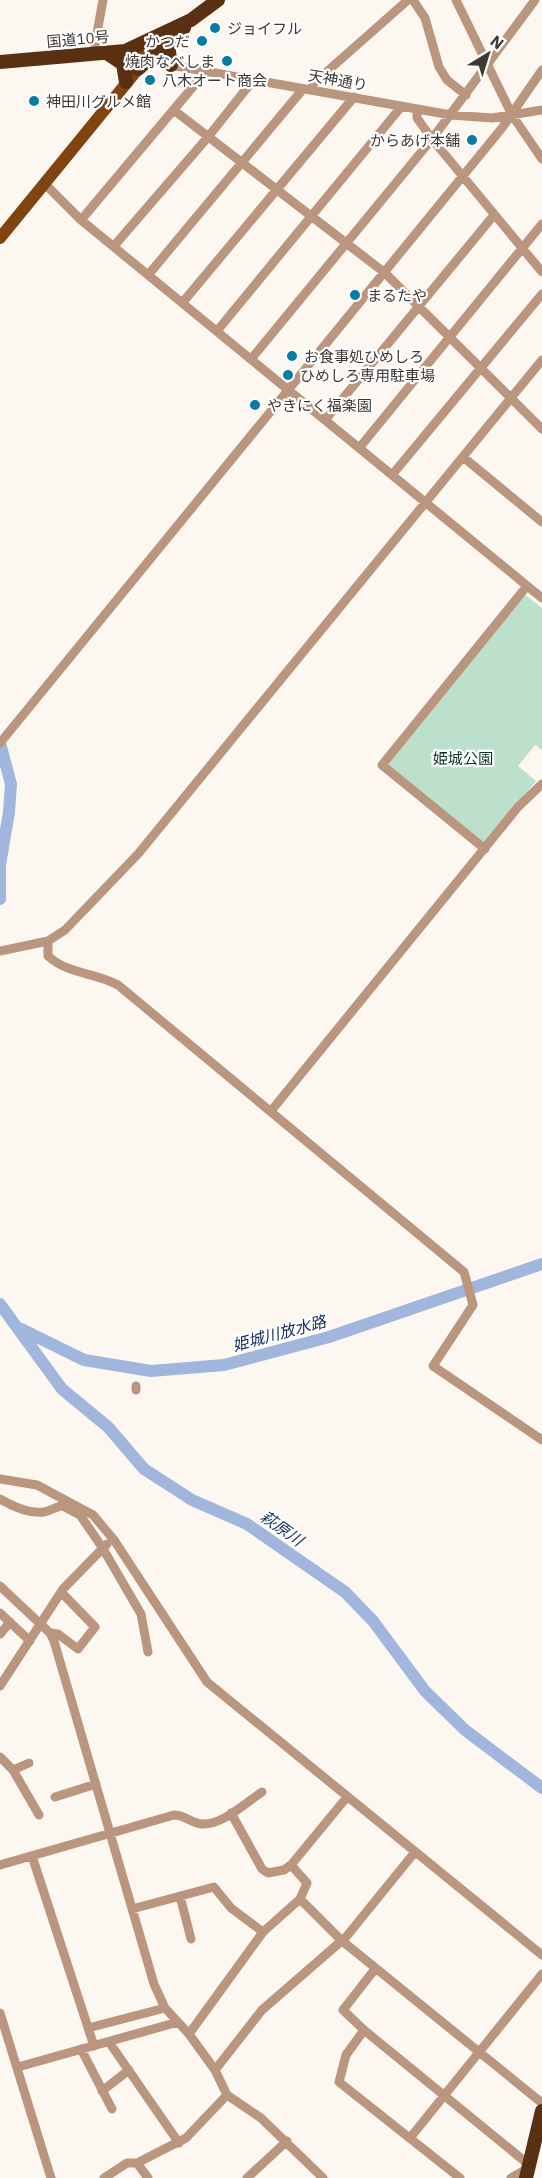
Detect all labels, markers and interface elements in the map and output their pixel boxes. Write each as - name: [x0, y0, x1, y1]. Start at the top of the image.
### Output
- place label: ジョイフル: [227, 19, 302, 38]
- marker: ジョイフル: [208, 21, 222, 35]
- north arrow: [458, 24, 518, 84]
- street label: 国道10号: [46, 27, 110, 51]
- text: N: [487, 31, 508, 54]
- place label: かつだ: [145, 32, 190, 51]
- marker: かつだ: [195, 34, 209, 48]
- place label: 焼肉なべしま: [125, 52, 215, 71]
- marker: 焼肉なべしま: [220, 54, 234, 68]
- street label: 天神通り: [307, 65, 369, 95]
- place label: 八木オート商会: [162, 71, 267, 90]
- marker: 八木オート商会: [143, 73, 157, 87]
- place label: 神田川グルメ館: [46, 92, 151, 111]
- marker: 神田川グルメ館: [27, 94, 41, 108]
- place label: からあげ本舗: [370, 131, 460, 150]
- marker: からあげ本舗: [465, 133, 479, 147]
- place label: まるたや: [367, 286, 427, 305]
- marker: まるたや: [348, 288, 362, 302]
- place label: お食事処ひめしろ: [304, 347, 424, 366]
- marker: お食事処ひめしろ: [285, 349, 299, 363]
- place label: ひめしろ専用駐車場: [300, 366, 435, 385]
- marker: ひめしろ専用駐車場: [281, 368, 295, 382]
- place label: やきにく福楽園: [267, 396, 372, 415]
- marker: やきにく福楽園: [248, 398, 262, 412]
- park label: 姫城公園: [433, 749, 493, 768]
- water label: 姫城川放水路: [230, 1310, 330, 1355]
- water label: 萩原川: [257, 1506, 309, 1551]

